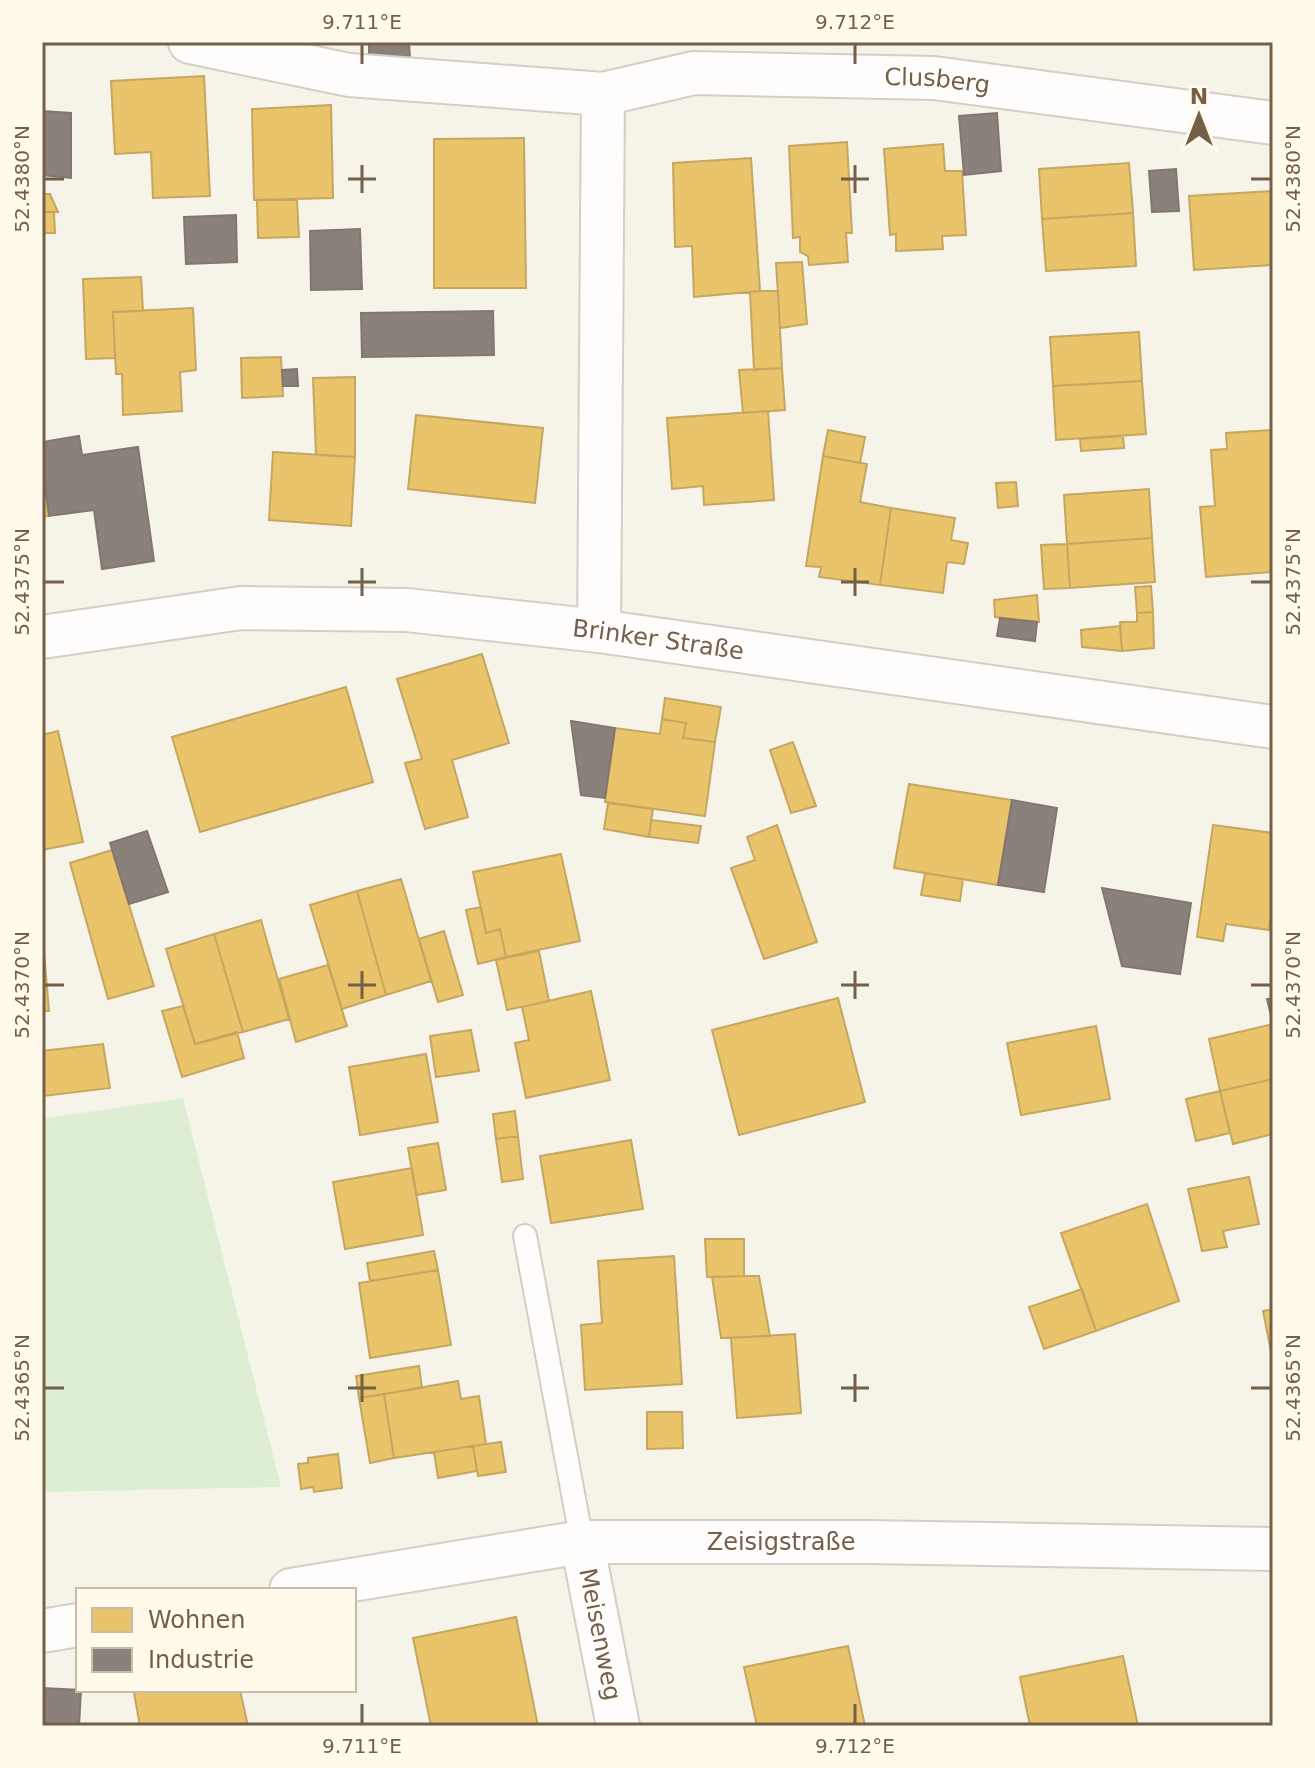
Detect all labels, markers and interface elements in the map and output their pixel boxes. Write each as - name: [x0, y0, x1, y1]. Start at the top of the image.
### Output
- text: 9.711°E: [322, 10, 402, 34]
- text: 9.712°E: [815, 10, 895, 34]
- street label: Clusberg: [884, 63, 992, 99]
- north arrow: [1159, 76, 1239, 156]
- text: N: [1190, 84, 1208, 109]
- text: 52.4380°N: [10, 125, 34, 233]
- text: 52.4380°N: [1281, 125, 1305, 233]
- text: 52.4375°N: [10, 528, 34, 636]
- text: 52.4375°N: [1281, 528, 1305, 636]
- street label: Brinker Straße: [571, 614, 746, 665]
- text: 52.4370°N: [10, 931, 34, 1039]
- text: 52.4370°N: [1281, 931, 1305, 1039]
- text: 52.4365°N: [10, 1334, 34, 1442]
- text: 52.4365°N: [1281, 1334, 1305, 1442]
- street label: Zeisigstraße: [707, 1528, 855, 1556]
- street label: Meisenweg: [573, 1566, 627, 1703]
- legend: [76, 1588, 356, 1692]
- text: Wohnen: [148, 1606, 245, 1634]
- text: Industrie: [148, 1646, 254, 1674]
- text: 9.711°E: [322, 1734, 402, 1758]
- text: 9.712°E: [815, 1734, 895, 1758]

